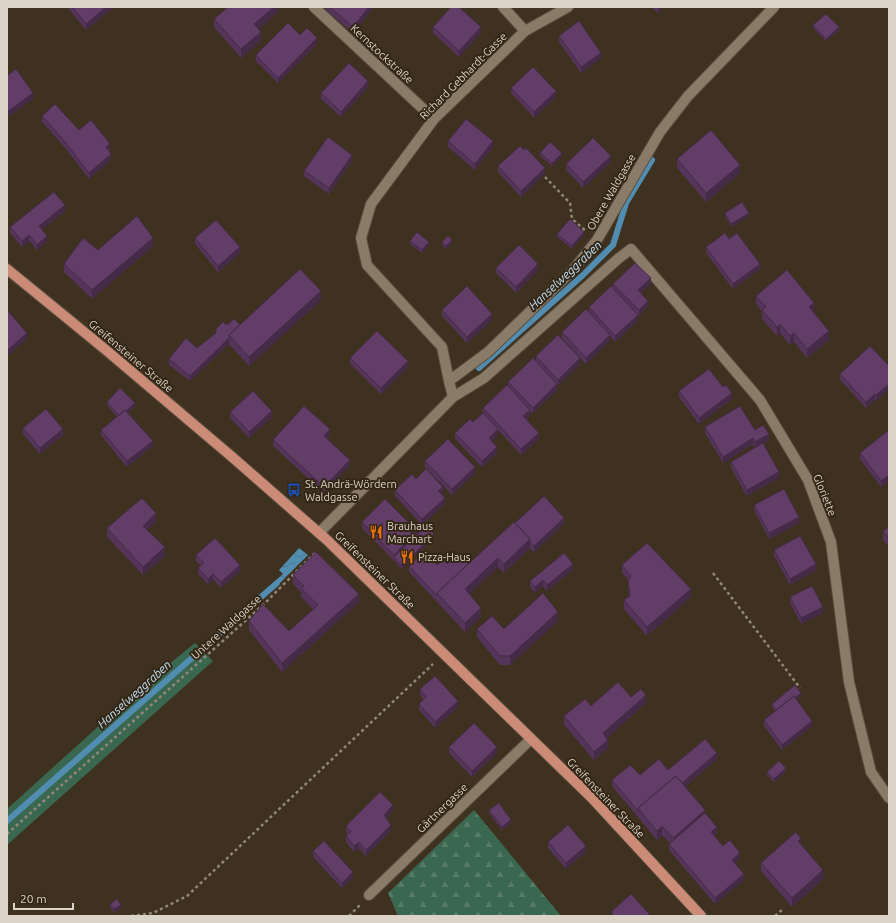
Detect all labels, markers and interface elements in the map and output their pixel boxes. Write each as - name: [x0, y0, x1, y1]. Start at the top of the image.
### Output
- street label: Kernstockstraße: [348, 22, 416, 86]
- street label: Richard Gebhardt-Gasse: [417, 30, 509, 122]
- street label: Obere Waldgasse: [584, 152, 638, 232]
- water label: Hanselweggraben: [526, 238, 604, 312]
- street label: Greifensteiner Straße: [86, 317, 176, 395]
- street label: Gloriette: [811, 472, 839, 518]
- place label: St. Andrä-Wördern Waldgasse: [305, 478, 397, 503]
- bus stop icon: St. Andrä-Wördern Waldgasse: [286, 482, 302, 498]
- place label: Brauhaus Marchart: [387, 520, 433, 545]
- restaurant icon: Brauhaus Marchart: [368, 524, 384, 540]
- street label: Greifensteiner Straße: [333, 529, 417, 611]
- restaurant icon: Pizza-Haus: [399, 549, 415, 565]
- place label: Pizza-Haus: [418, 551, 471, 563]
- street label: Untere Waldgasse: [189, 593, 263, 661]
- water label: Hanselweggraben: [95, 658, 173, 730]
- street label: Greifensteiner Straße: [565, 756, 647, 840]
- street label: Gärtnergasse: [414, 781, 470, 835]
- scale bar: [14, 885, 73, 911]
- text: 20 m: [20, 892, 47, 905]

